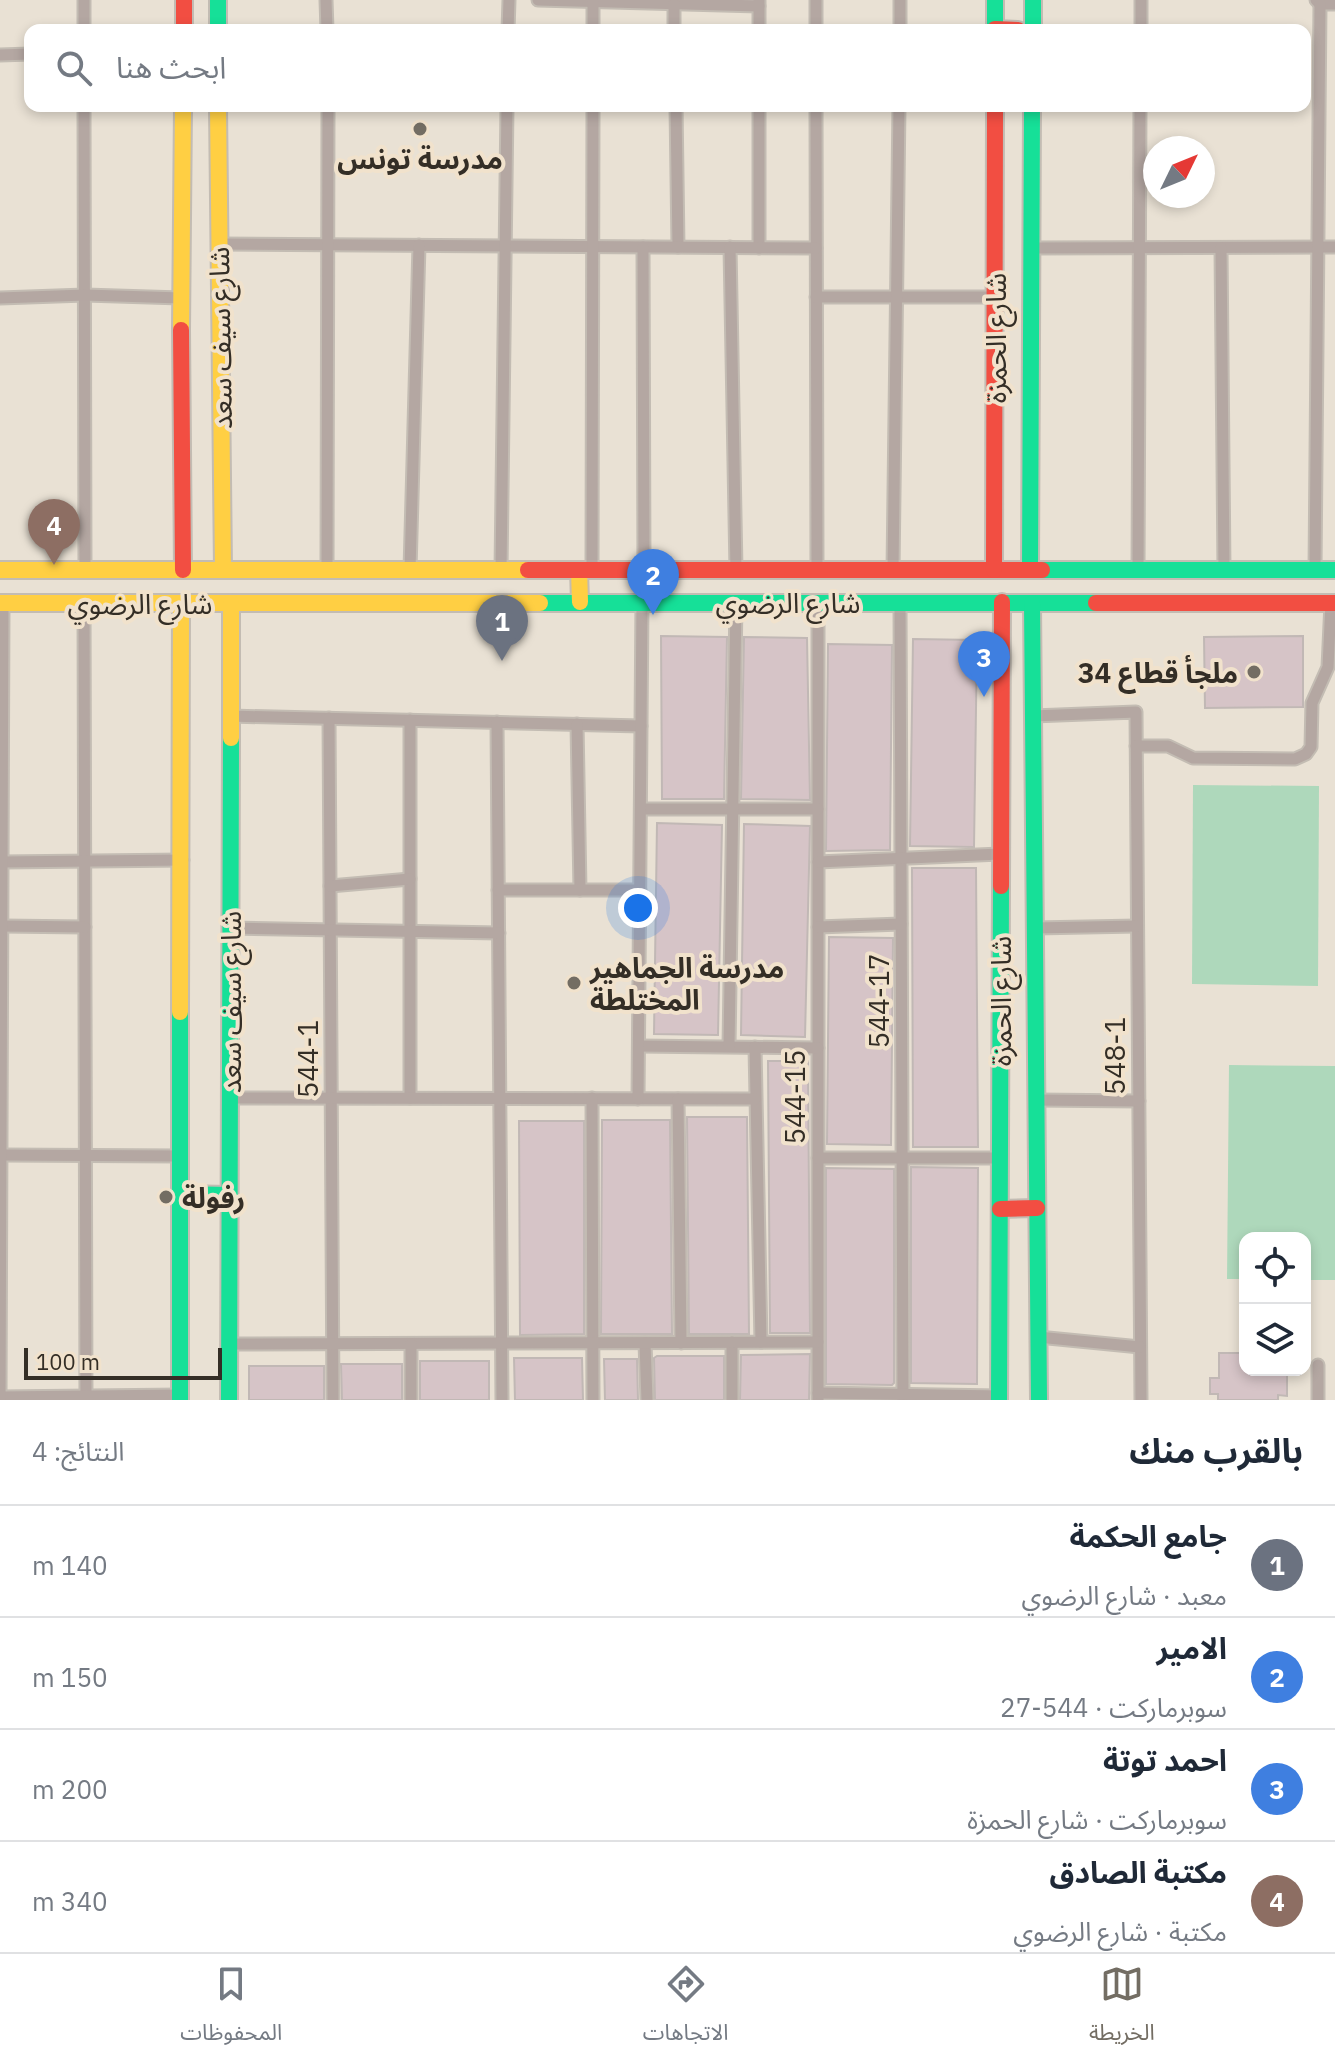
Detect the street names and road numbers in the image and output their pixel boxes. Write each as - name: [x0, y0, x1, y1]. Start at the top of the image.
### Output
- street label: شارع سيف سعد: [200, 246, 243, 429]
- street label: شارع الحمزة: [977, 273, 1017, 403]
- street label: شارع الرضوي: [715, 584, 861, 624]
- street label: شارع الرضوي: [67, 585, 213, 625]
- street label: شارع سيف سعد: [212, 911, 252, 1093]
- street label: شارع الحمزة: [982, 936, 1022, 1066]
- street label: 544-17: [860, 953, 897, 1049]
- street label: 548-1: [1096, 1017, 1133, 1095]
- street label: 544-1: [289, 1020, 326, 1098]
- street label: 544-15: [776, 1049, 813, 1145]

